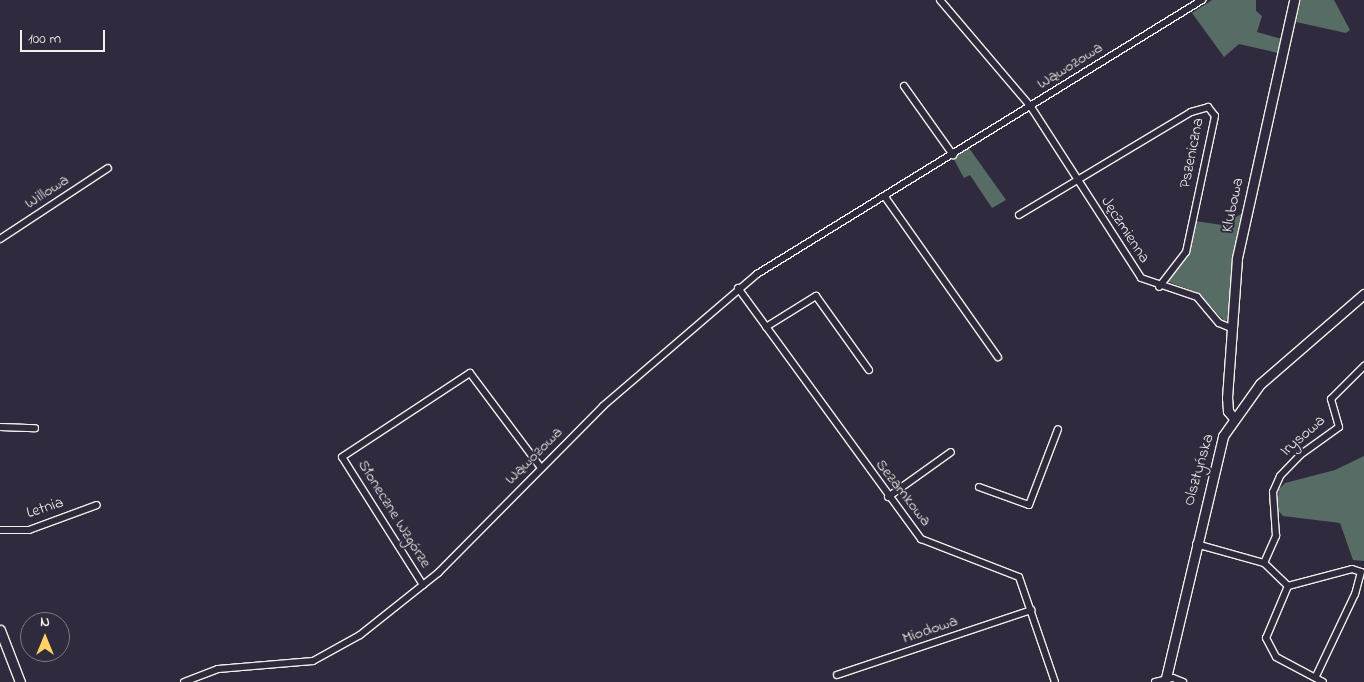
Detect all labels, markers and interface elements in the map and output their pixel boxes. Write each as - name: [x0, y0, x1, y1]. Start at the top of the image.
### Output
- scale bar: [22, 20, 108, 52]
- text: 100 m: [28, 28, 61, 50]
- street label: Wąwozowa: [1034, 38, 1106, 94]
- street label: Pszeniczna: [1176, 116, 1208, 190]
- street label: Willowa: [21, 171, 73, 213]
- street label: Klubowa: [1218, 176, 1248, 234]
- street label: Jęczmienna: [1096, 193, 1154, 267]
- street label: Irysowa: [1277, 411, 1329, 461]
- street label: Wąwozowa: [501, 423, 567, 489]
- street label: Olsztyńska: [1180, 432, 1218, 508]
- street label: Sezamkowa: [871, 456, 935, 530]
- street label: Słoneczne Wzgórze: [353, 457, 435, 571]
- street label: Letnia: [24, 493, 66, 523]
- north arrow: [20, 612, 70, 662]
- text: N: [40, 612, 50, 633]
- street label: Miodowa: [900, 612, 960, 648]

